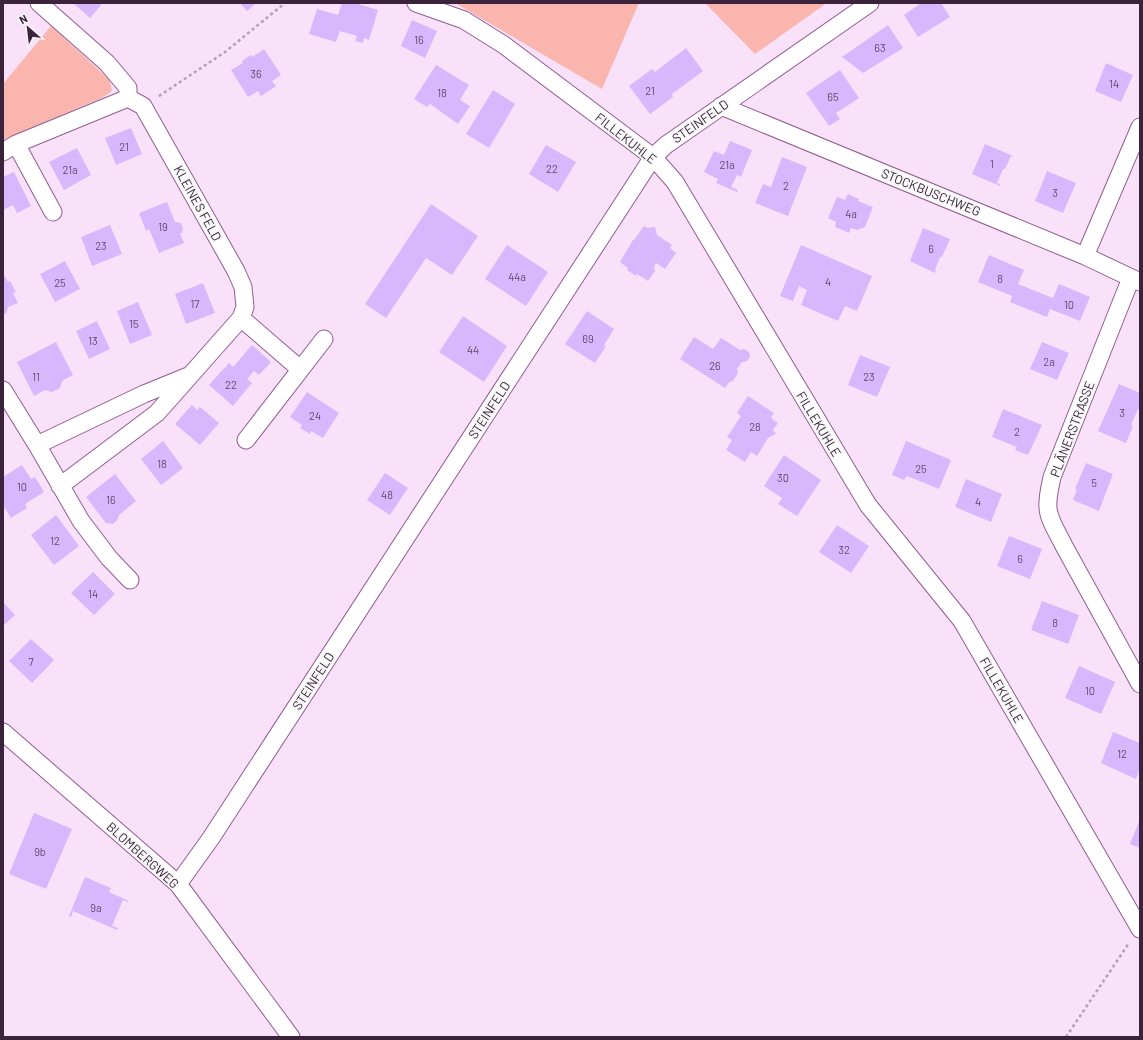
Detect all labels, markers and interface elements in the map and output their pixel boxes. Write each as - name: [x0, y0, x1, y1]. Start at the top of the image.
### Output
- north arrow: [8, 8, 48, 48]
- text: N: [17, 11, 29, 26]
- house number: 16: [414, 33, 424, 46]
- house number: 63: [874, 41, 886, 54]
- house number: 36: [250, 67, 262, 80]
- house number: 14: [1109, 77, 1119, 90]
- house number: 21: [645, 84, 655, 97]
- house number: 18: [437, 86, 447, 99]
- house number: 65: [827, 90, 839, 103]
- street label: STEINFELD: [669, 96, 731, 146]
- street label: FILLEKUHLE: [592, 109, 660, 167]
- house number: 21: [119, 140, 129, 153]
- house number: 1: [990, 157, 994, 170]
- house number: 21a: [719, 158, 735, 171]
- street label: KLEINES FELD: [171, 162, 225, 244]
- house number: 22: [546, 162, 558, 175]
- house number: 21a: [62, 163, 78, 176]
- street label: STOCKBUSCHWEG: [879, 165, 983, 219]
- house number: 2: [783, 179, 789, 192]
- house number: 3: [1052, 186, 1058, 199]
- house number: 4a: [845, 207, 857, 220]
- house number: 19: [158, 220, 168, 233]
- house number: 23: [95, 239, 107, 252]
- house number: 6: [928, 242, 934, 255]
- house number: 44a: [508, 270, 526, 283]
- house number: 8: [997, 272, 1003, 285]
- house number: 4: [825, 275, 831, 288]
- house number: 25: [54, 276, 66, 289]
- house number: 17: [190, 297, 200, 310]
- house number: 10: [1064, 298, 1074, 311]
- house number: 15: [129, 317, 139, 330]
- house number: 69: [582, 332, 594, 345]
- house number: 13: [88, 334, 98, 347]
- house number: 44: [467, 343, 479, 356]
- house number: 2a: [1043, 355, 1055, 368]
- house number: 26: [709, 359, 721, 372]
- house number: 11: [32, 370, 40, 383]
- house number: 23: [863, 370, 875, 383]
- house number: 22: [225, 378, 237, 391]
- street label: STEINFELD: [465, 378, 513, 442]
- street label: PLÄNERSTRASSE: [1046, 379, 1098, 479]
- street label: FILLEKUHLE: [793, 388, 845, 460]
- house number: 3: [1119, 406, 1125, 419]
- house number: 24: [309, 409, 321, 422]
- house number: 28: [749, 420, 761, 433]
- house number: 2: [1014, 425, 1020, 438]
- house number: 18: [157, 457, 167, 470]
- house number: 25: [915, 462, 927, 475]
- house number: 30: [777, 471, 789, 484]
- house number: 5: [1091, 476, 1097, 489]
- house number: 10: [17, 480, 27, 493]
- house number: 48: [381, 488, 393, 501]
- house number: 16: [106, 493, 116, 506]
- house number: 4: [975, 495, 981, 508]
- house number: 12: [50, 534, 60, 547]
- house number: 32: [838, 543, 850, 556]
- house number: 6: [1017, 552, 1023, 565]
- house number: 14: [88, 587, 98, 600]
- house number: 8: [1052, 616, 1058, 629]
- street label: STEINFELD: [289, 649, 337, 713]
- street label: FILLEKUHLE: [977, 654, 1027, 726]
- house number: 7: [28, 655, 34, 668]
- house number: 10: [1085, 684, 1095, 697]
- house number: 12: [1117, 747, 1127, 760]
- street label: BLOMBERGWEG: [104, 818, 182, 892]
- house number: 9b: [34, 845, 46, 858]
- house number: 9a: [90, 901, 102, 914]

